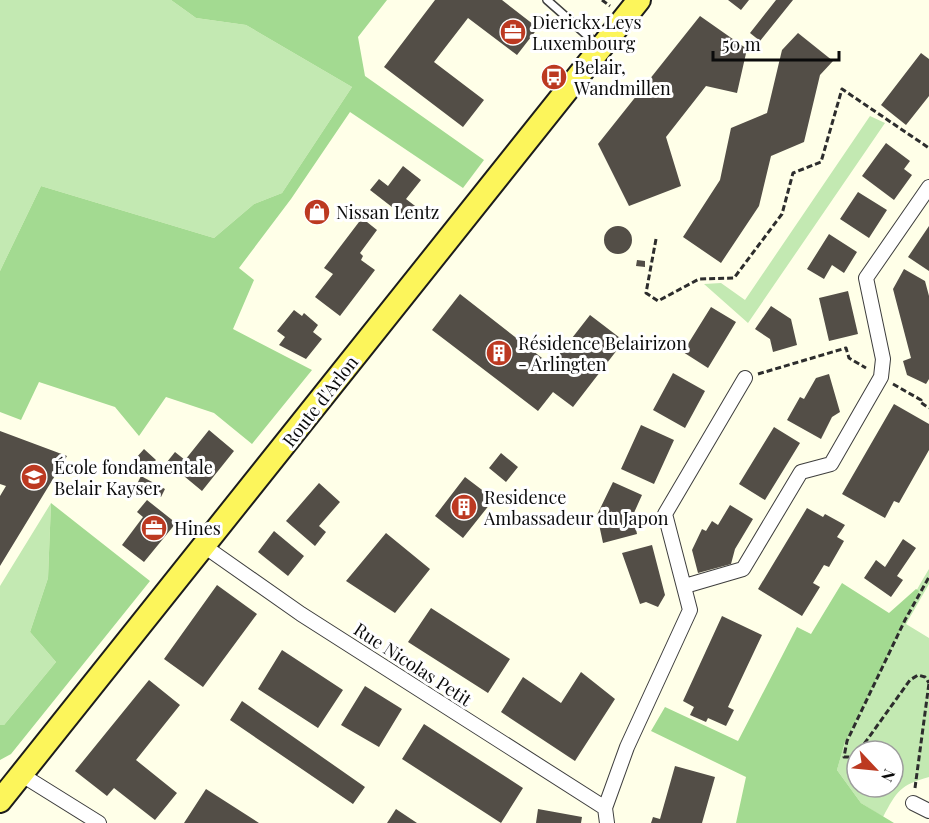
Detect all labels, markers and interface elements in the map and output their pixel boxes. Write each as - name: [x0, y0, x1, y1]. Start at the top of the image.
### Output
- place label: Dierickx Leys Luxembourg: [532, 10, 641, 55]
- office icon: Dierickx Leys Luxembourg: [498, 17, 528, 47]
- scale bar: [713, 24, 839, 62]
- text: 50 m: [722, 32, 761, 56]
- place label: Belair, Wandmillen: [573, 55, 671, 100]
- bus stop icon: Belair, Wandmillen: [539, 62, 569, 92]
- shop icon: Nissan Lentz: [302, 197, 332, 227]
- place label: Nissan Lentz: [336, 200, 439, 224]
- place label: Résidence Belairizon - Arlingten: [518, 331, 687, 376]
- building icon: Résidence Belairizon - Arlingten: [484, 338, 514, 368]
- street label: Route d'Arlon: [277, 350, 363, 452]
- place label: École fondamentale Belair Kayser: [54, 455, 213, 500]
- school or university icon: École fondamentale Belair Kayser: [19, 462, 49, 492]
- place label: Residence Ambassadeur du Japon: [483, 485, 669, 530]
- building icon: Residence Ambassadeur du Japon: [449, 492, 479, 522]
- office icon: Hines: [139, 513, 169, 543]
- place label: Hines: [174, 516, 221, 540]
- street label: Rue Nicolas Petit: [349, 617, 477, 711]
- north arrow: [845, 739, 905, 799]
- text: N: [877, 766, 901, 786]

